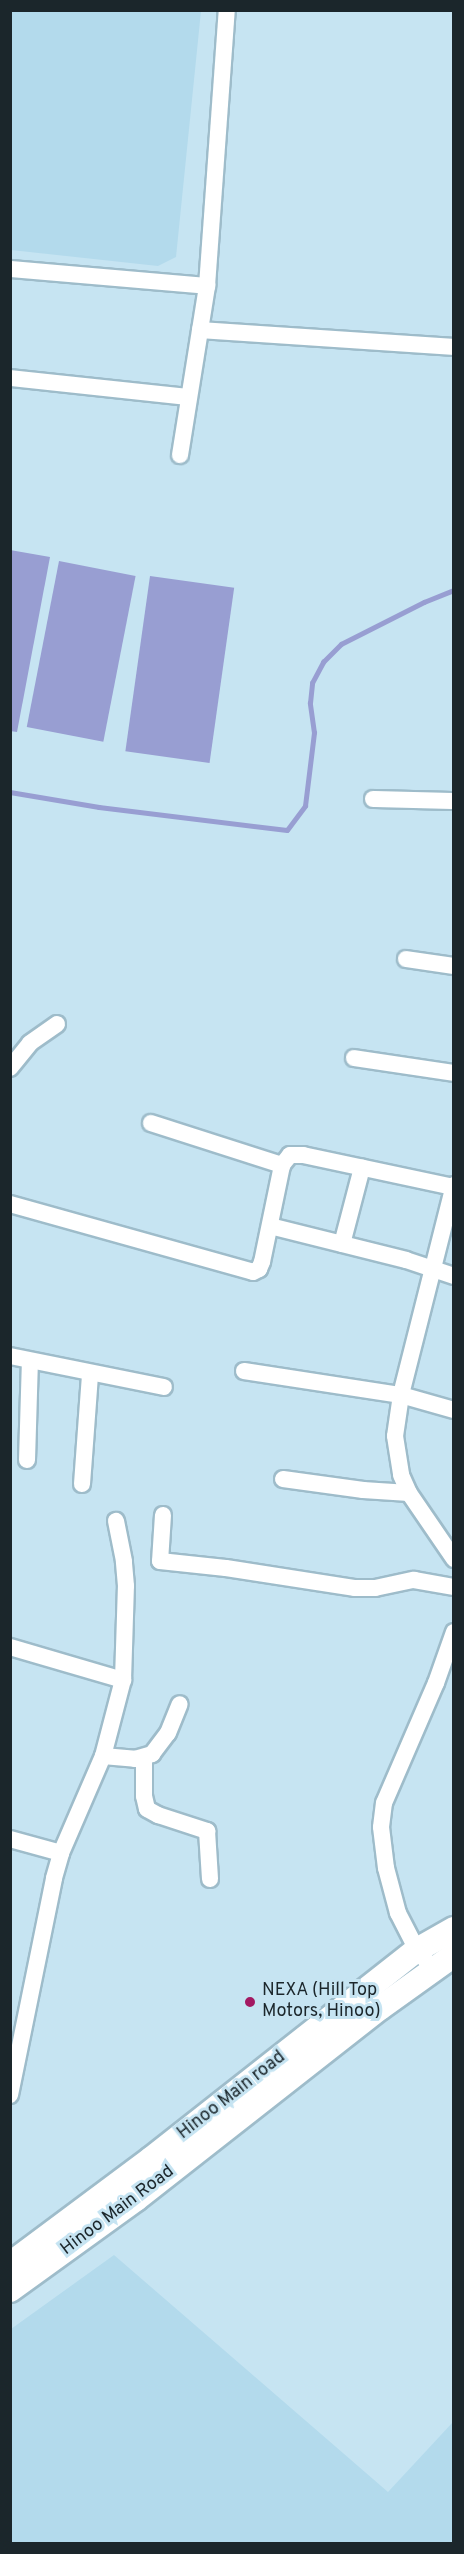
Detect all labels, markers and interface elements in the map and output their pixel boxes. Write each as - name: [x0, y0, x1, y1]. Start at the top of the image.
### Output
- place label: NEXA (Hill Top Motors, Hinoo): [262, 1981, 381, 2024]
- marker: NEXA (Hill Top Motors, Hinoo): [243, 1995, 257, 2009]
- street label: Hinoo Main road: [174, 2047, 290, 2145]
- street label: Hinoo Main Road: [57, 2161, 179, 2261]

